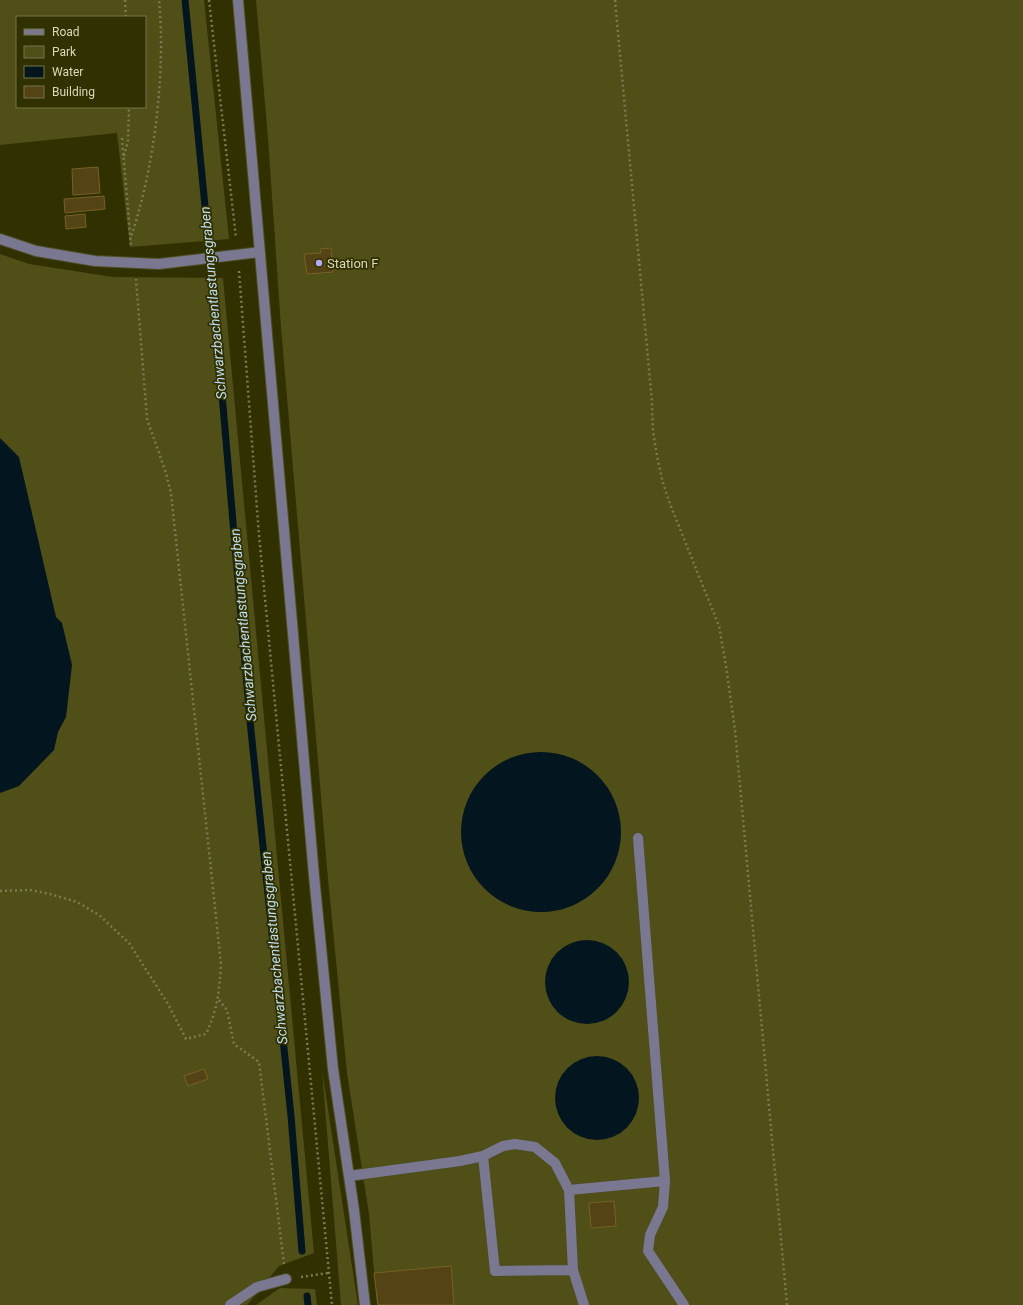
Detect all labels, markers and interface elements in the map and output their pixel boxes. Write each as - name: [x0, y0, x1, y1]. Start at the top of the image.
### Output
- legend: [16, 16, 146, 108]
- text: Road: [52, 25, 80, 39]
- text: Park: [52, 45, 77, 59]
- text: Water: [52, 65, 83, 79]
- text: Building: [52, 85, 95, 99]
- water label: Schwarzbachentlastungsgraben: [197, 206, 229, 400]
- place label: Station F: [327, 256, 378, 271]
- marker: Station F: [314, 258, 324, 268]
- water label: Schwarzbachentlastungsgraben: [227, 528, 259, 722]
- water label: Schwarzbachentlastungsgraben: [258, 851, 290, 1045]

